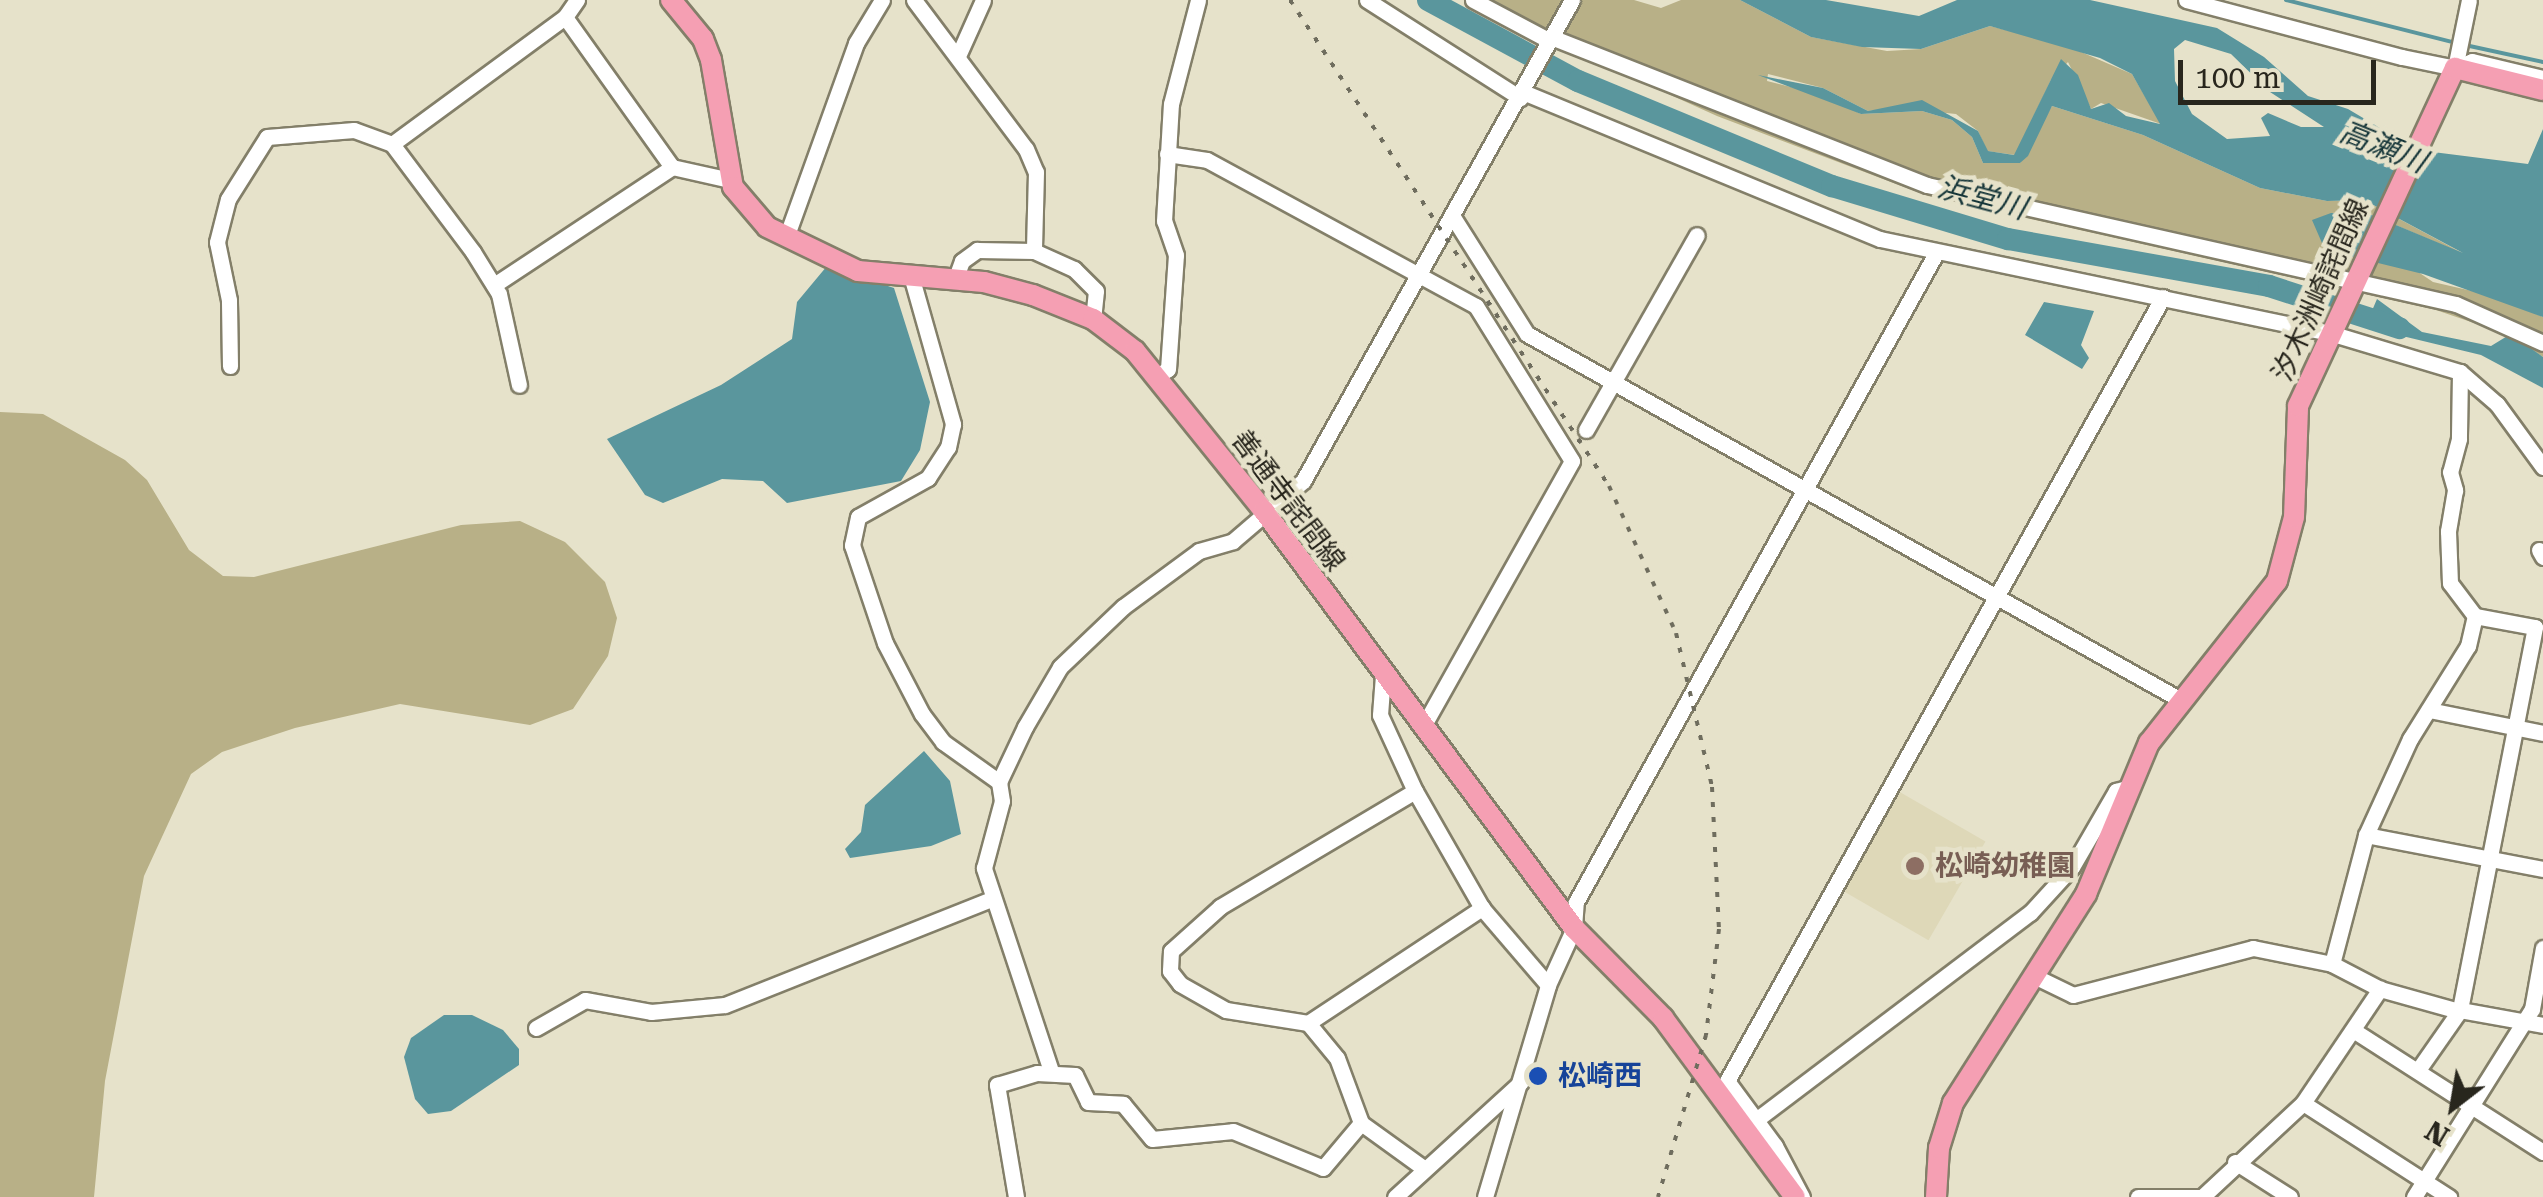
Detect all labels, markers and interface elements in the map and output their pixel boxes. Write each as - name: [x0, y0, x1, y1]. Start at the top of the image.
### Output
- scale bar: [2183, 40, 2380, 102]
- text: 100 m: [2195, 60, 2280, 95]
- water label: 高瀬川: [2335, 113, 2431, 181]
- water label: 浜堂川: [1934, 169, 2030, 227]
- street label: 汐木洲崎詫間線: [2266, 194, 2376, 386]
- street label: 善通寺詫間線: [1224, 424, 1352, 578]
- place label: 松崎幼稚園: [1935, 849, 2075, 883]
- marker: 松崎幼稚園: [1904, 855, 1926, 877]
- north arrow: [2403, 1057, 2503, 1157]
- place label: 松崎西: [1558, 1059, 1642, 1093]
- marker: 松崎西: [1527, 1065, 1549, 1087]
- text: N: [2420, 1113, 2455, 1153]

